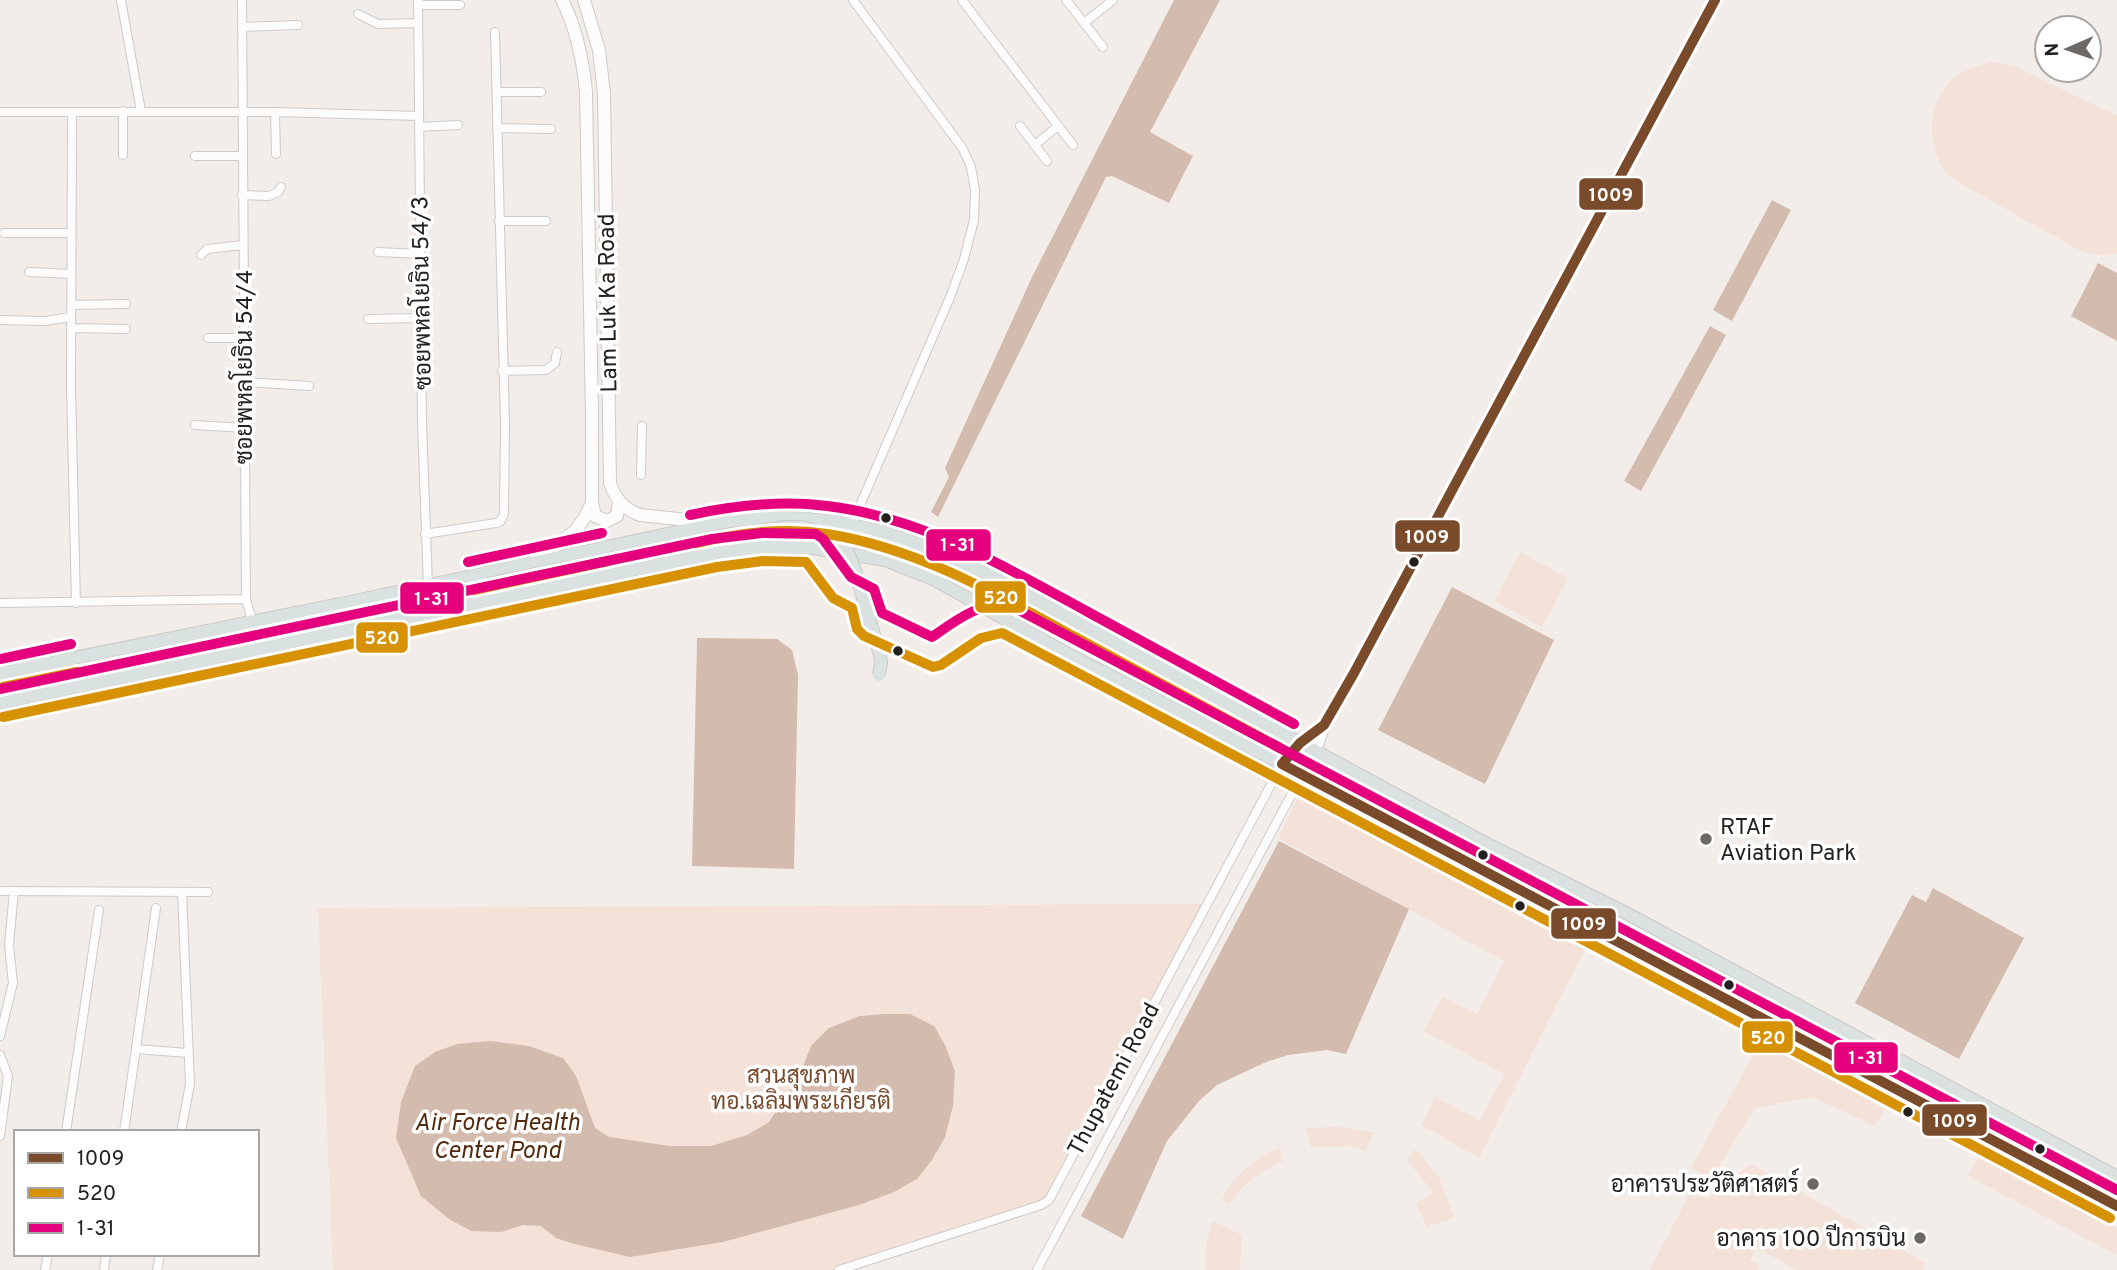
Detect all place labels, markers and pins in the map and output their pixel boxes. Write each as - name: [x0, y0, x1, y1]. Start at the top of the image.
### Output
- unlabelled marker: [879, 511, 893, 525]
- unlabelled marker: [1407, 555, 1421, 569]
- unlabelled marker: [891, 644, 905, 658]
- place label: RTAF Aviation Park: [1720, 814, 1856, 869]
- marker: RTAF Aviation Park: [1698, 831, 1714, 847]
- unlabelled marker: [1476, 848, 1490, 862]
- unlabelled marker: [1513, 899, 1527, 913]
- unlabelled marker: [1722, 978, 1736, 992]
- unlabelled marker: [1901, 1105, 1915, 1119]
- unlabelled marker: [2033, 1142, 2047, 1156]
- place label: อาคารประวัติศาสตร์: [1611, 1168, 1799, 1201]
- marker: อาคารประวัติศาสตร์: [1805, 1176, 1821, 1192]
- place label: อาคาร 100 ปีการบิน: [1716, 1223, 1906, 1255]
- marker: อาคาร 100 ปีการบิน: [1912, 1230, 1928, 1246]

